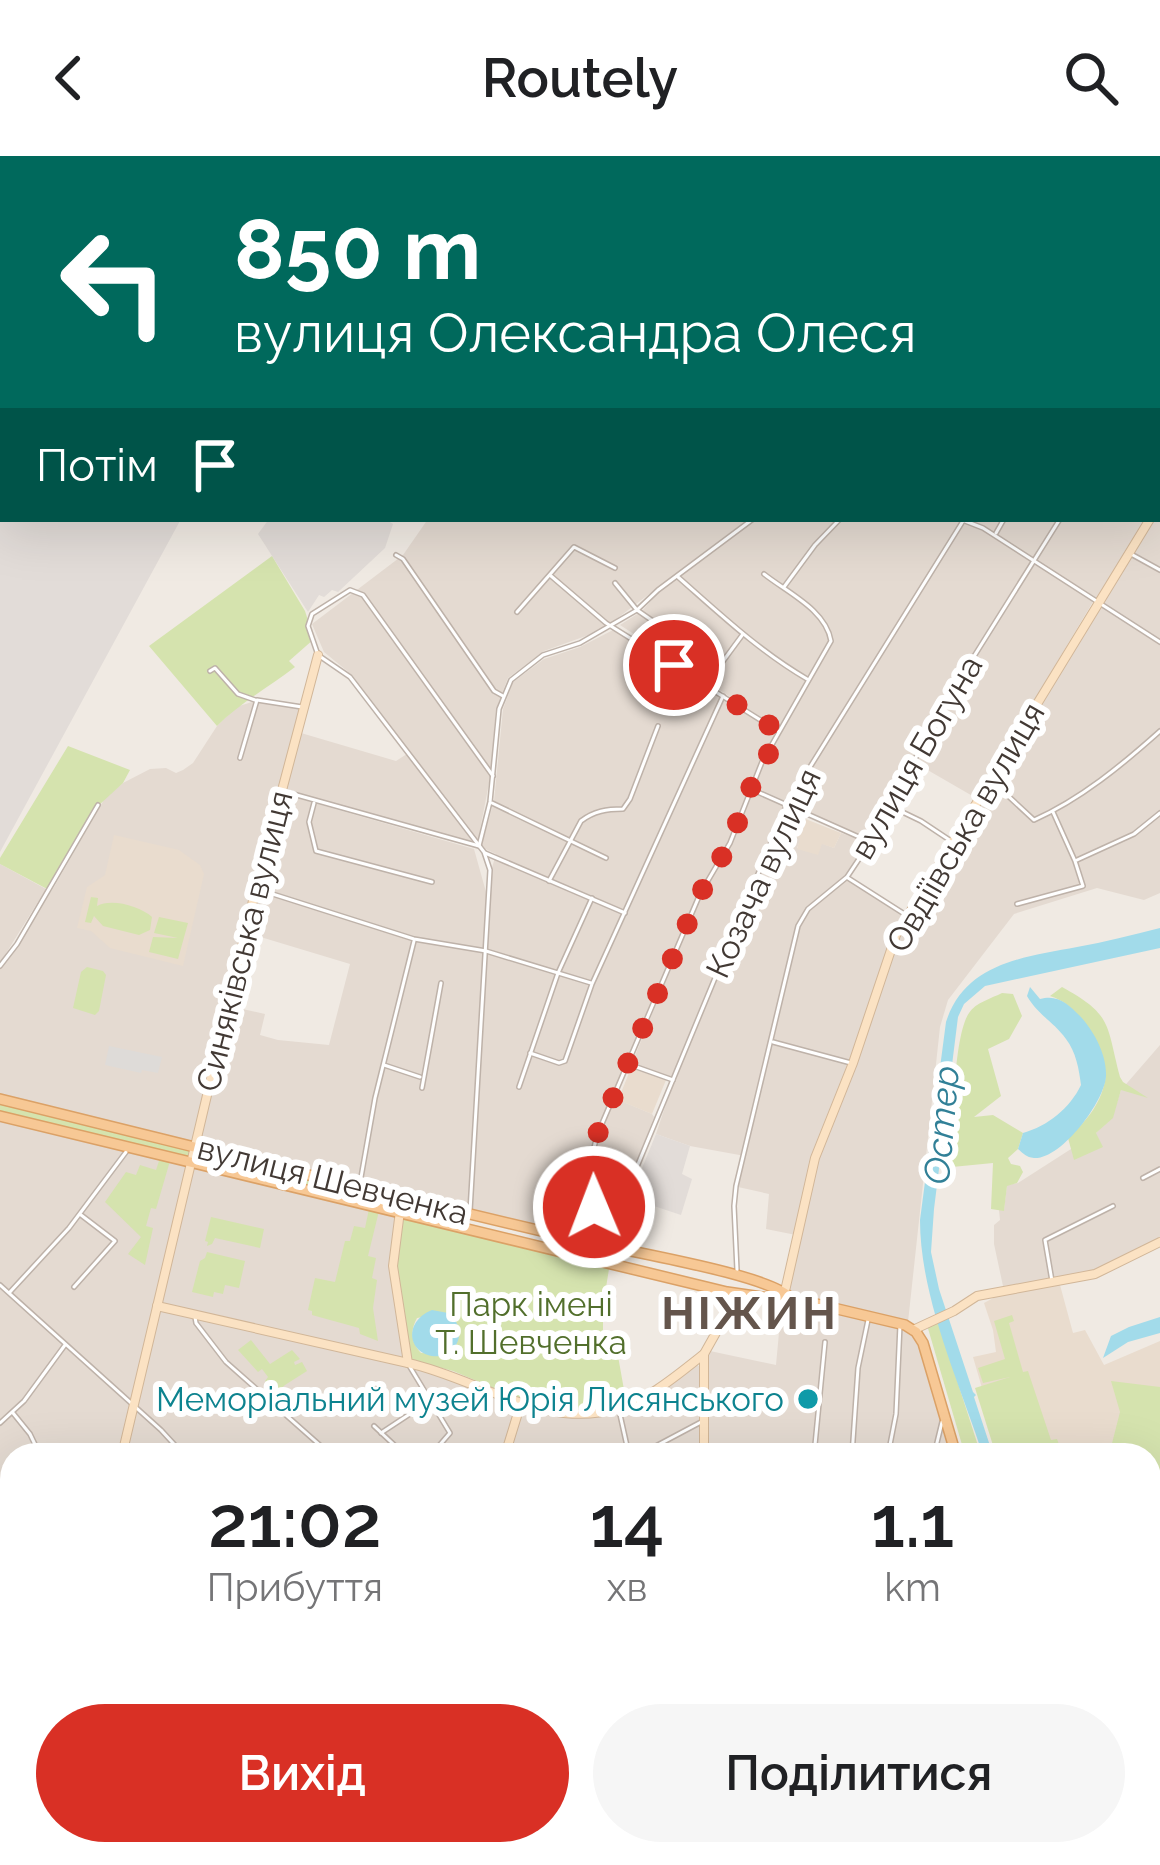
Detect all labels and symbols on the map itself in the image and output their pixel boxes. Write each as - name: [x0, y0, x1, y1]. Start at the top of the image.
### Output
- pin: [623, 614, 725, 716]
- street label: вулиця Богуна: [843, 649, 990, 866]
- street label: Овдіївська вулиця: [878, 696, 1053, 959]
- street label: Козача вулиця: [698, 762, 829, 984]
- street label: Синяківська вулиця: [188, 787, 301, 1095]
- water label: Остер: [915, 1064, 967, 1186]
- street label: вулиця Шевченка: [193, 1128, 472, 1233]
- position arrow: [531, 1144, 657, 1270]
- park label: Парк імені Т. Шевченка: [435, 1285, 627, 1362]
- district label: НІЖИН: [661, 1287, 839, 1340]
- place label: Меморіальний музей Юрія Лисянського: [156, 1380, 784, 1419]
- marker: Меморіальний музей Юрія Лисянського: [795, 1386, 821, 1412]

